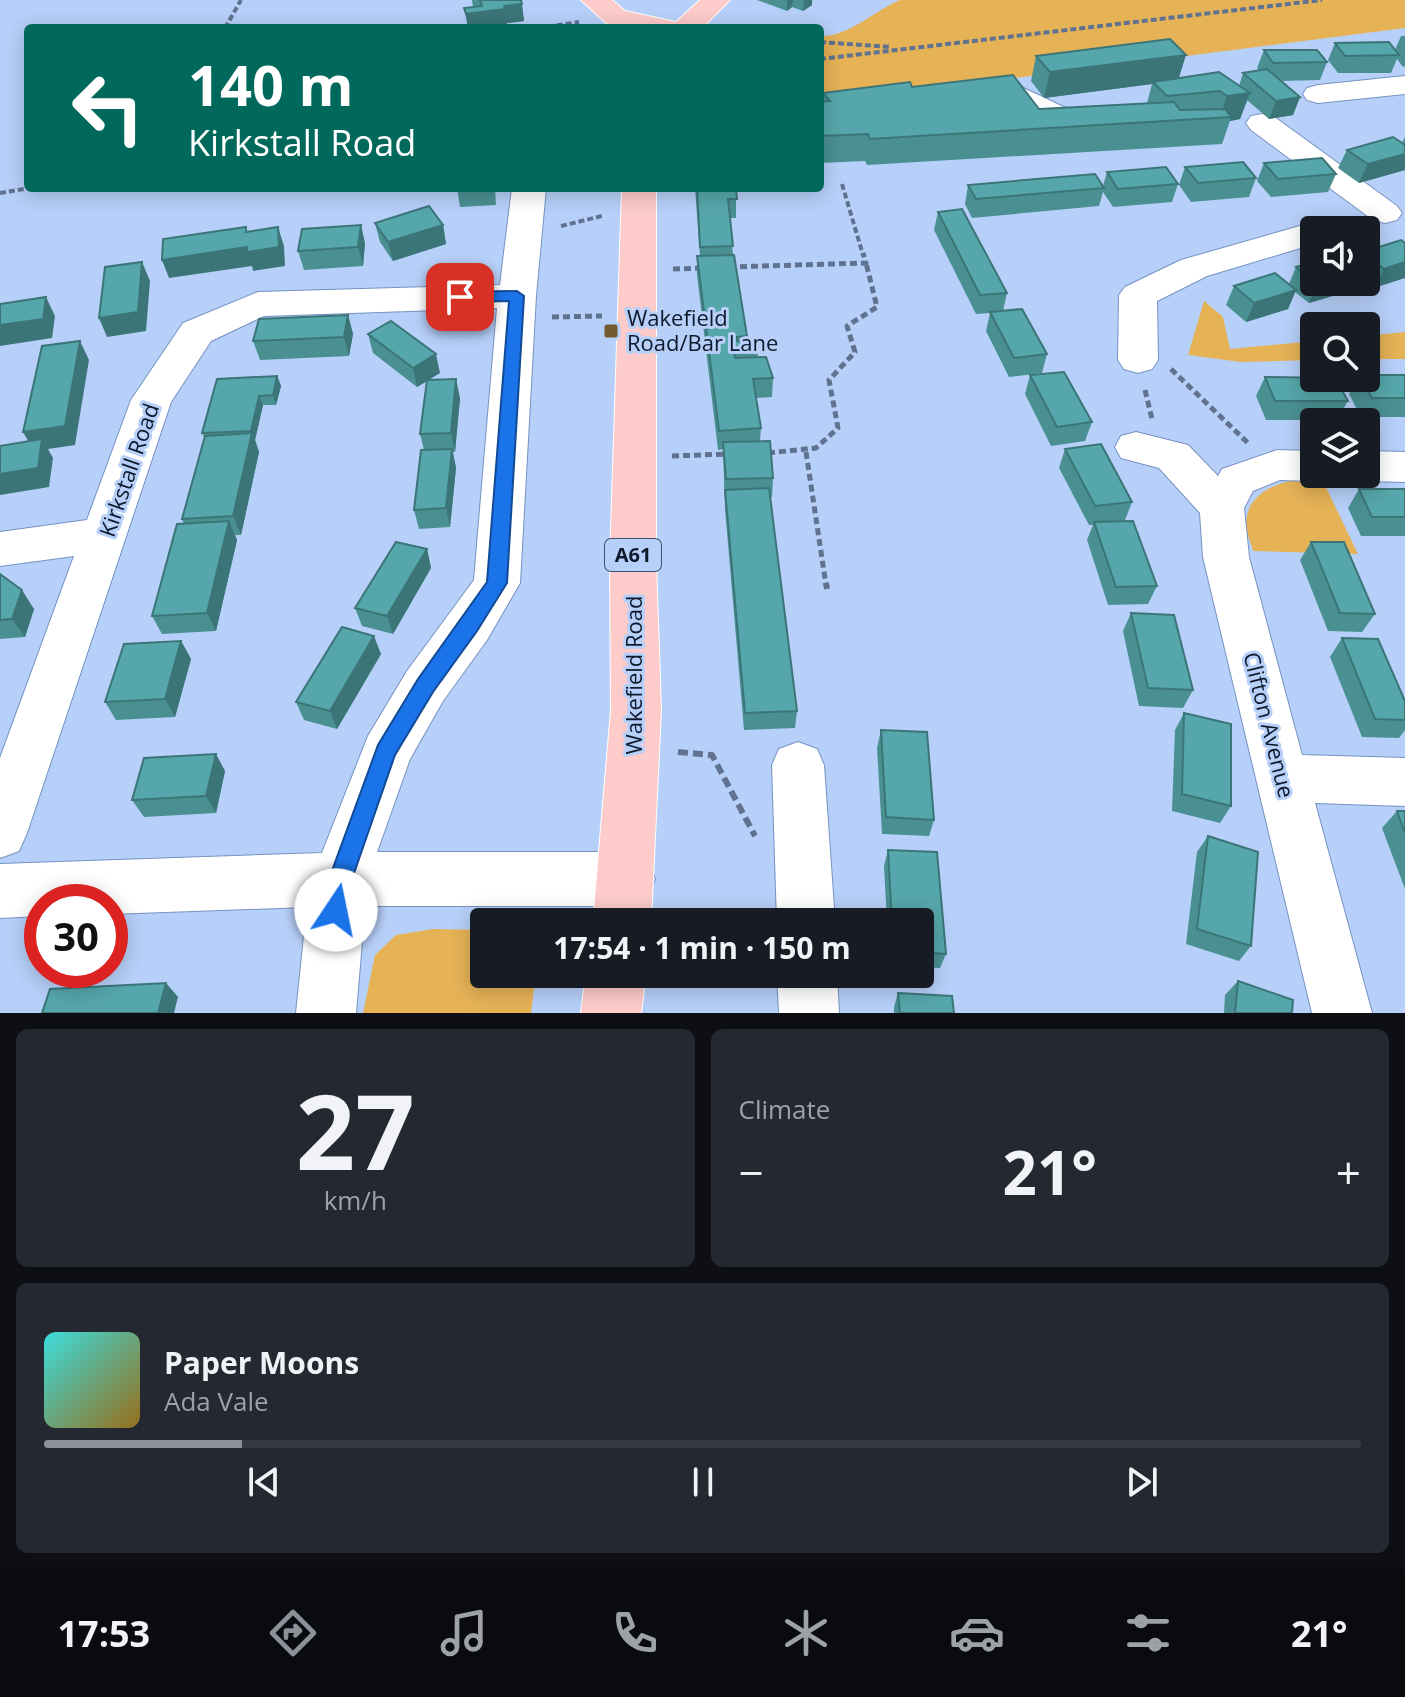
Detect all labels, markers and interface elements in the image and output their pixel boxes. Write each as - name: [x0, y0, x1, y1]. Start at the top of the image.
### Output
- text: 140 m: [188, 46, 354, 122]
- icon: left: [56, 56, 160, 160]
- text: Kirkstall Road: [188, 118, 416, 167]
- map controls: [1300, 216, 1380, 488]
- button: sound: [1300, 216, 1380, 296]
- pin: [426, 263, 494, 331]
- icon: arrive: [438, 275, 482, 319]
- place label: Wakefield Road/Bar Lane: [627, 302, 778, 357]
- button: search: [1300, 312, 1380, 392]
- marker: Wakefield Road/Bar Lane: [602, 322, 620, 340]
- street label: Kirkstall Road: [91, 399, 165, 540]
- button: layers: [1300, 408, 1380, 488]
- road number: A61: [605, 539, 661, 571]
- street label: Wakefield Road: [618, 596, 648, 754]
- street label: Clifton Avenue: [1237, 649, 1303, 801]
- position arrow: [294, 868, 378, 952]
- speed limit sign: 30: [24, 884, 128, 988]
- text: 17:54 · 1 min · 150 m: [553, 927, 851, 968]
- text: 27: [296, 1059, 415, 1200]
- text: Climate: [739, 1091, 830, 1127]
- text: 21°: [1003, 1131, 1097, 1213]
- text: −: [739, 1142, 764, 1202]
- text: +: [1336, 1142, 1361, 1202]
- text: km/h: [324, 1182, 387, 1218]
- text: Paper Moons: [164, 1342, 359, 1383]
- text: Ada Vale: [164, 1383, 269, 1419]
- icon: previous: [242, 1460, 286, 1504]
- icon: pause: [681, 1460, 725, 1504]
- icon: next: [1120, 1460, 1164, 1504]
- icon: directions: [265, 1605, 321, 1661]
- icon: music: [436, 1605, 492, 1661]
- icon: phone: [607, 1605, 663, 1661]
- icon: climate: [778, 1605, 834, 1661]
- icon: car: [949, 1605, 1005, 1661]
- icon: filters: [1120, 1605, 1176, 1661]
- text: 17:53: [57, 1609, 150, 1658]
- text: 21°: [1291, 1609, 1347, 1658]

